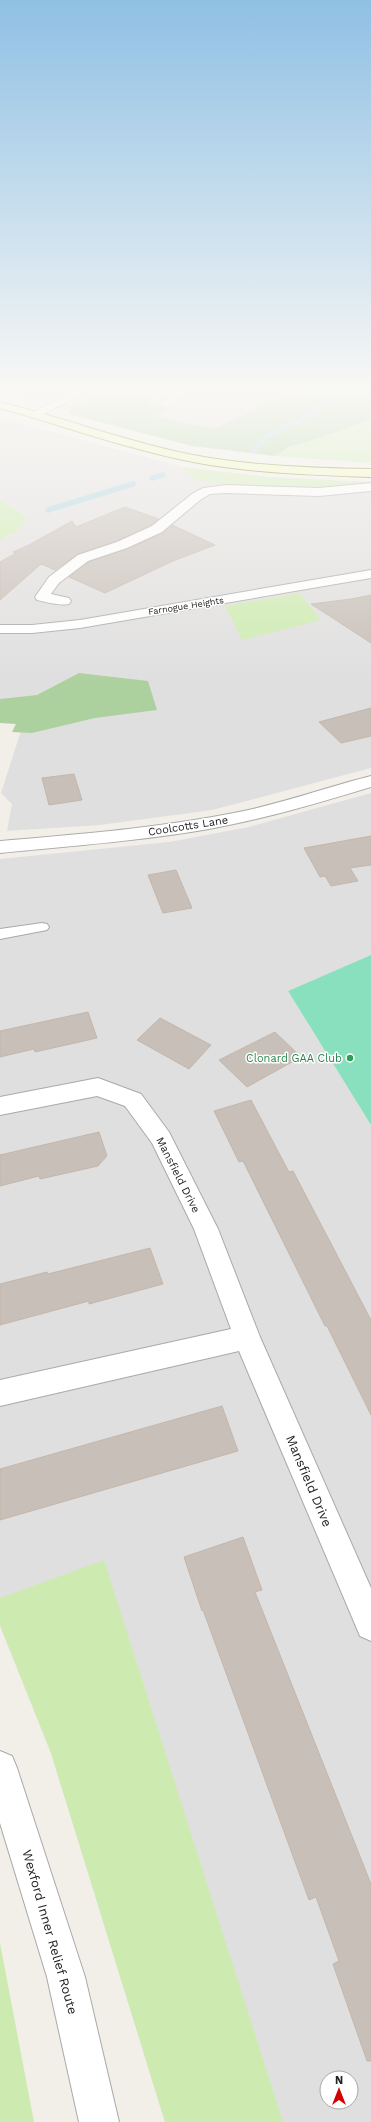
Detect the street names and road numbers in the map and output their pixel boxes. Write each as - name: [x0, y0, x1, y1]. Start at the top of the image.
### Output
- street label: Farnogue Heights: [148, 595, 225, 617]
- street label: Coolcotts Lane: [147, 813, 229, 839]
- street label: Mansfield Drive: [153, 1135, 203, 1215]
- street label: Mansfield Drive: [283, 1433, 335, 1529]
- street label: Wexford Inner Relief Route: [19, 1848, 81, 2016]

